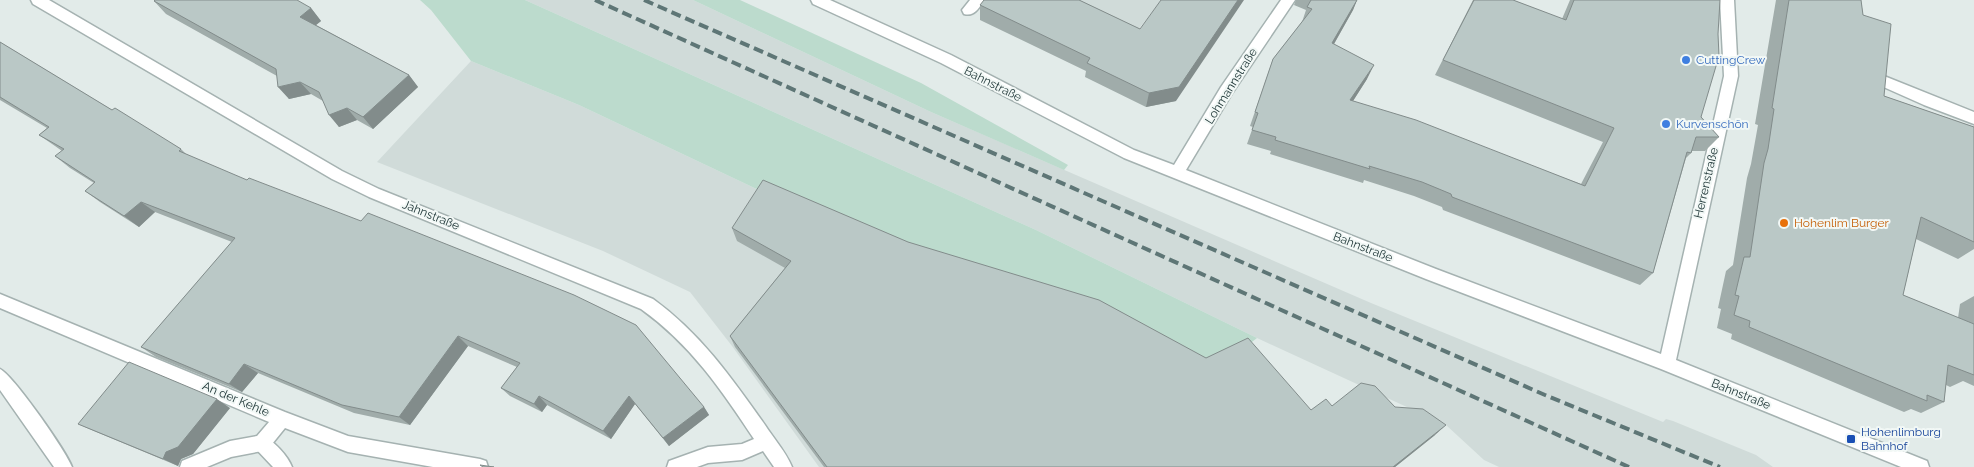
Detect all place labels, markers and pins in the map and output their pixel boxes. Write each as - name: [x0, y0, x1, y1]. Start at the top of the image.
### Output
- place label: CuttingCrew: [1696, 53, 1766, 67]
- marker: CuttingCrew: [1680, 54, 1692, 66]
- place label: Kurvenschön: [1676, 117, 1749, 131]
- marker: Kurvenschön: [1660, 118, 1672, 130]
- place label: Hohenlim Burger: [1794, 216, 1890, 230]
- marker: Hohenlim Burger: [1778, 217, 1790, 229]
- place label: Hohenlimburg Bahnhof: [1861, 425, 1941, 453]
- marker: Hohenlimburg Bahnhof: [1845, 433, 1857, 445]

